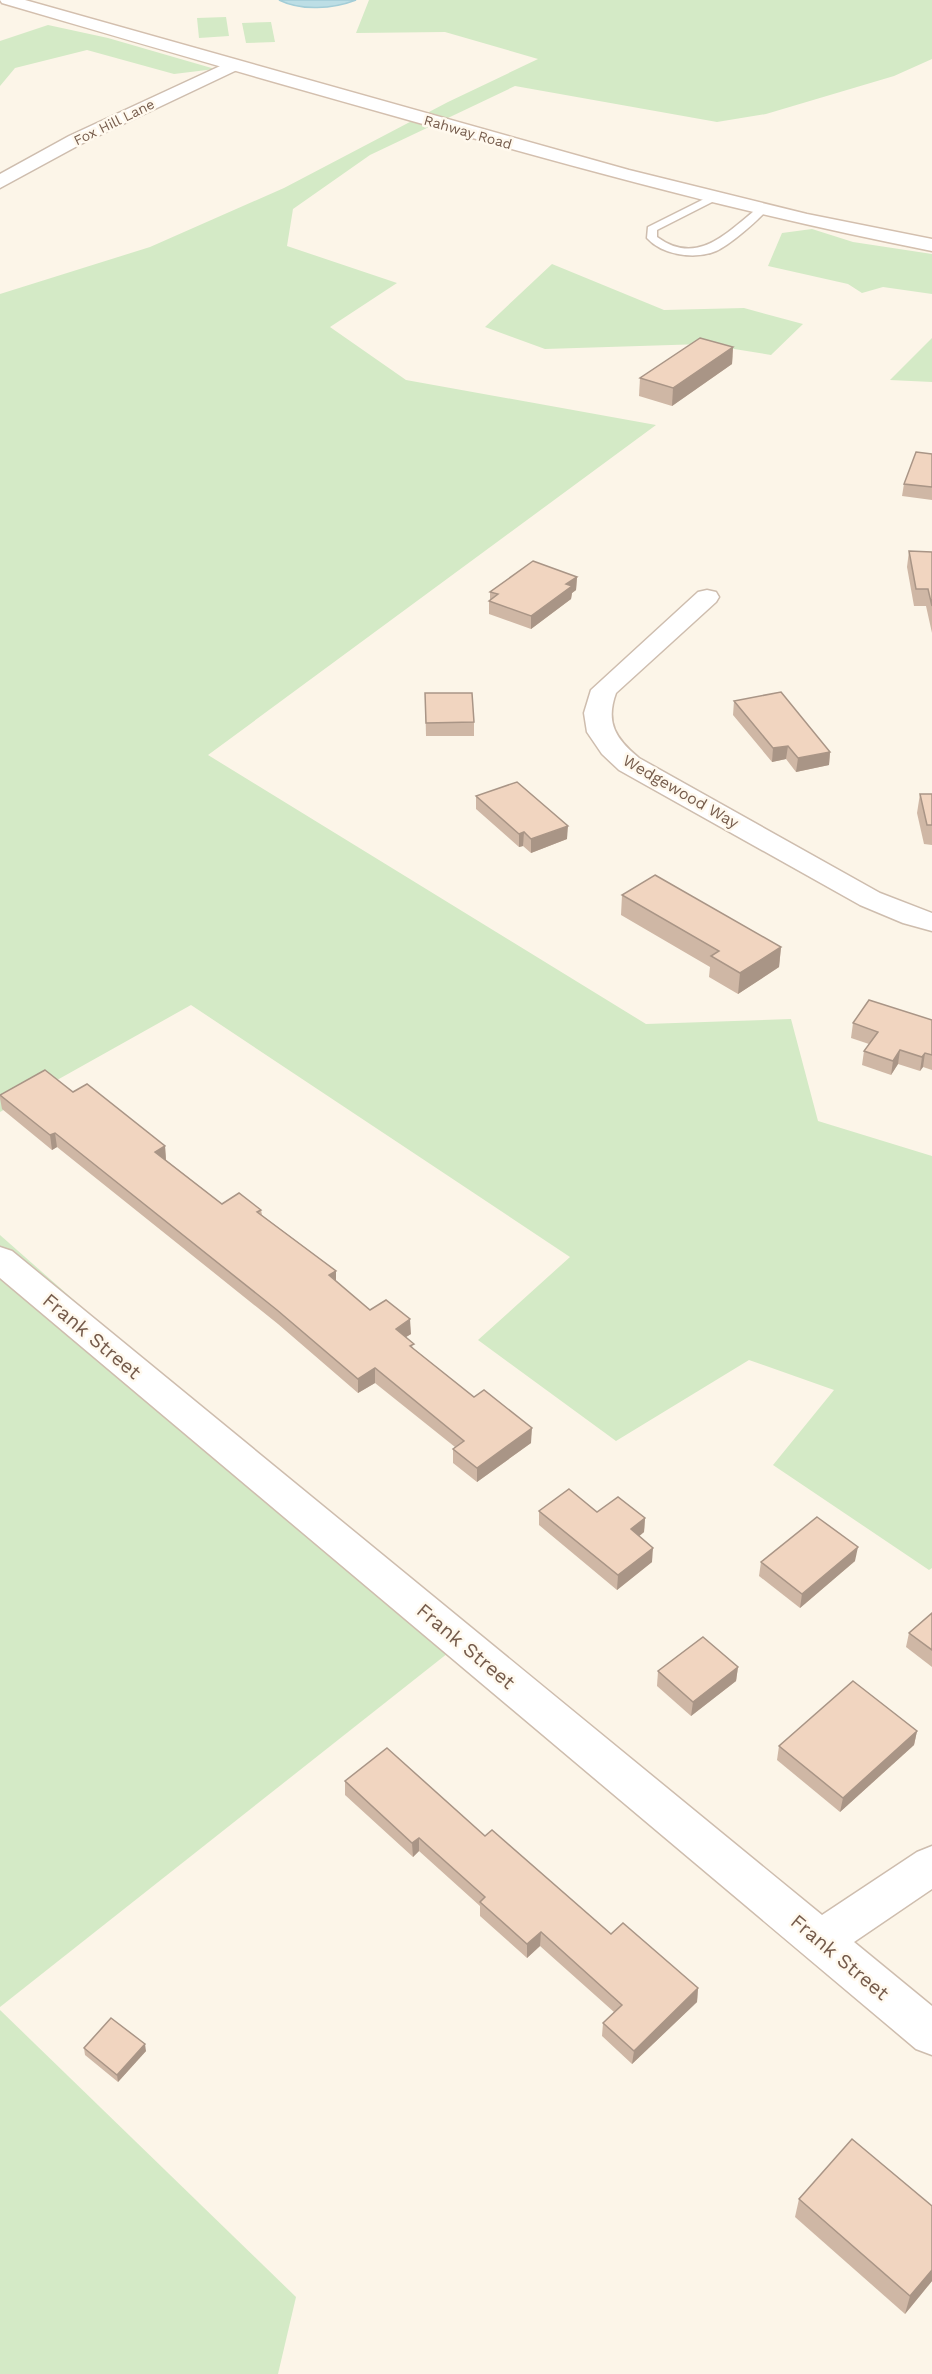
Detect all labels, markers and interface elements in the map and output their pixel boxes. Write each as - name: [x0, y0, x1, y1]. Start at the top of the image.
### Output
- street label: Fox Hill Lane: [71, 96, 157, 148]
- street label: Rahway Road: [422, 112, 514, 152]
- street label: Wedgewood Way: [619, 751, 743, 833]
- street label: Frank Street: [38, 1288, 146, 1384]
- street label: Frank Street: [412, 1598, 520, 1694]
- street label: Frank Street: [786, 1909, 894, 2005]

